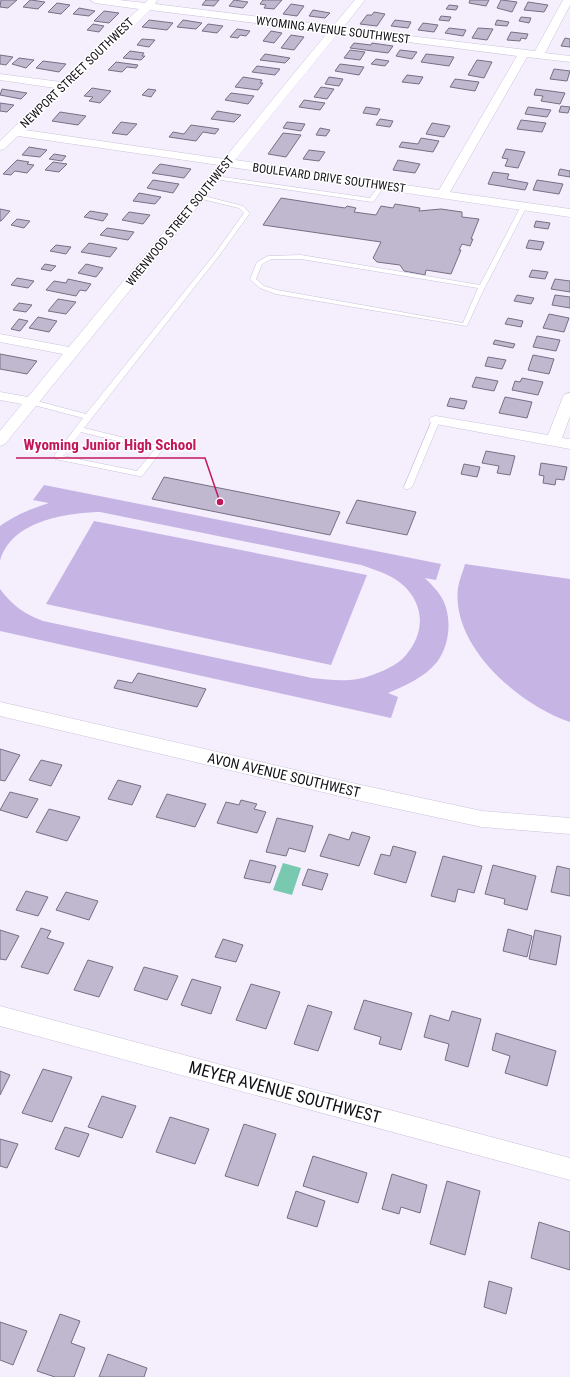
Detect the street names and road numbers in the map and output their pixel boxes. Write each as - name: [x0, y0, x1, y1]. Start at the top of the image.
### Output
- street label: WYOMING AVENUE SOUTHWEST: [255, 14, 411, 46]
- street label: NEWPORT STREET SOUTHWEST: [17, 15, 137, 131]
- street label: WRENWOOD STREET SOUTHWEST: [123, 153, 237, 289]
- street label: BOULEVARD DRIVE SOUTHWEST: [252, 160, 406, 196]
- street label: AVON AVENUE SOUTHWEST: [206, 750, 362, 800]
- street label: MEYER AVENUE SOUTHWEST: [187, 1057, 383, 1127]

